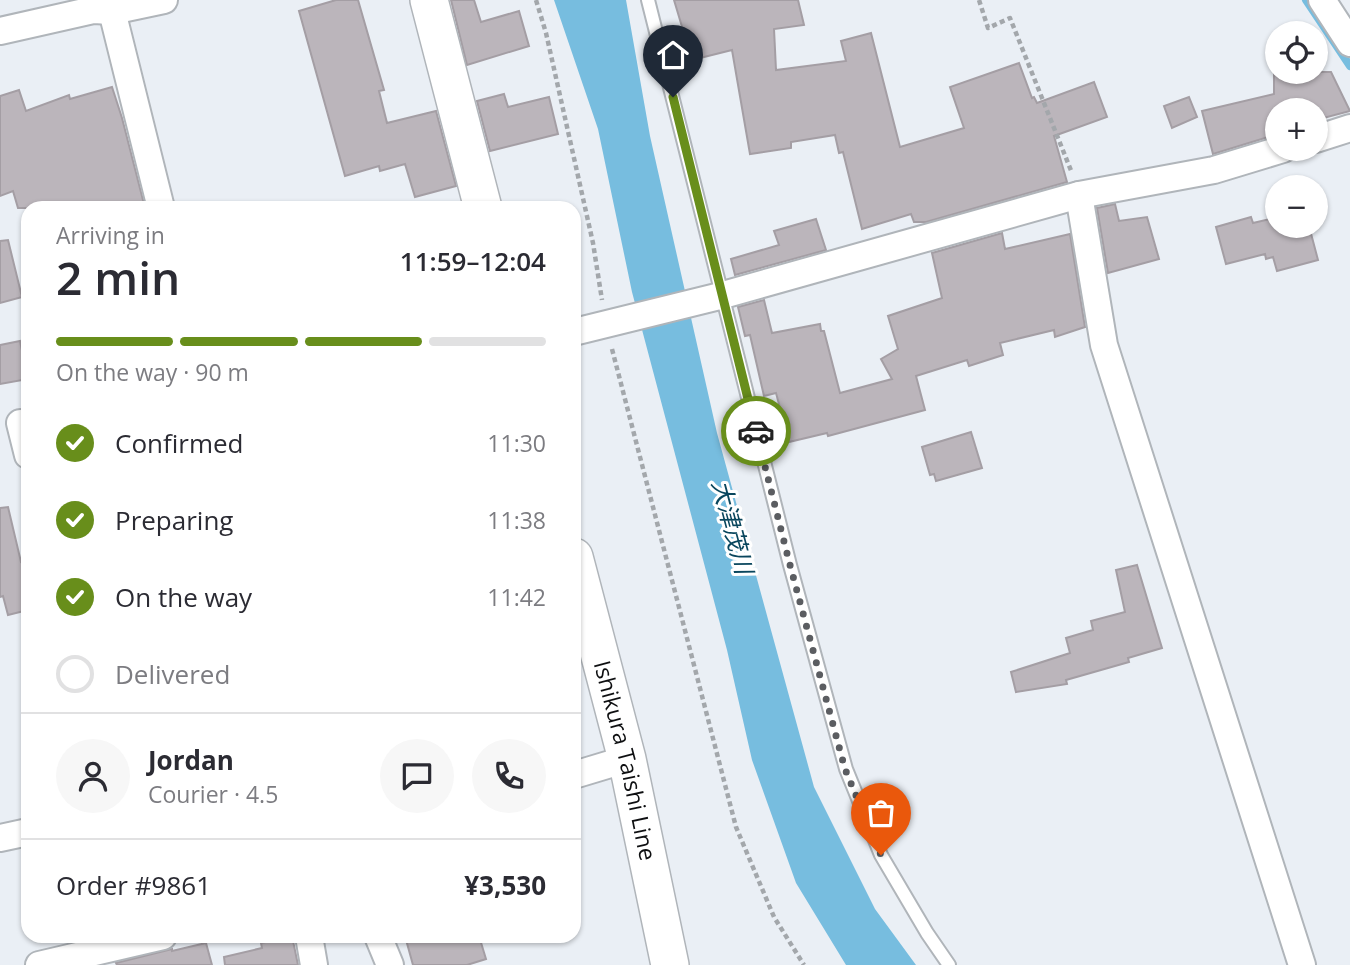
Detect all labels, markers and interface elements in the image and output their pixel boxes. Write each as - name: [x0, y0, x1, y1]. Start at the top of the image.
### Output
- map controls: [1265, 21, 1328, 238]
- button: locate: [1265, 21, 1328, 84]
- pin: [643, 25, 703, 97]
- icon: home: [654, 36, 692, 74]
- button: +: [1265, 98, 1328, 161]
- button: −: [1265, 175, 1328, 238]
- text: Arriving in: [56, 219, 165, 251]
- text: 11:59–12:04: [400, 243, 546, 279]
- text: 2 min: [56, 246, 180, 308]
- text: On the way · 90 m: [56, 356, 249, 388]
- courier: [721, 396, 791, 466]
- icon: car: [737, 412, 775, 450]
- icon: check: [56, 424, 94, 462]
- text: Confirmed: [115, 425, 243, 461]
- text: 11:30: [487, 427, 546, 459]
- water label: 大津茂川: [705, 476, 763, 580]
- icon: check: [56, 501, 94, 539]
- text: Preparing: [115, 502, 233, 538]
- text: 11:38: [487, 504, 546, 536]
- icon: check: [56, 578, 94, 616]
- text: On the way: [115, 579, 252, 615]
- text: 11:42: [487, 581, 546, 613]
- text: Delivered: [115, 656, 230, 692]
- street label: Ishikura Taishi Line: [587, 657, 665, 863]
- button: person: [56, 739, 130, 813]
- button: chat: [380, 739, 454, 813]
- button: phone: [472, 739, 546, 813]
- text: Jordan: [148, 742, 234, 778]
- text: Courier · 4.5: [148, 778, 278, 810]
- pin: [851, 783, 911, 855]
- icon: bag: [862, 794, 900, 832]
- text: Order #9861: [56, 867, 211, 903]
- text: ¥3,530: [464, 867, 546, 903]

